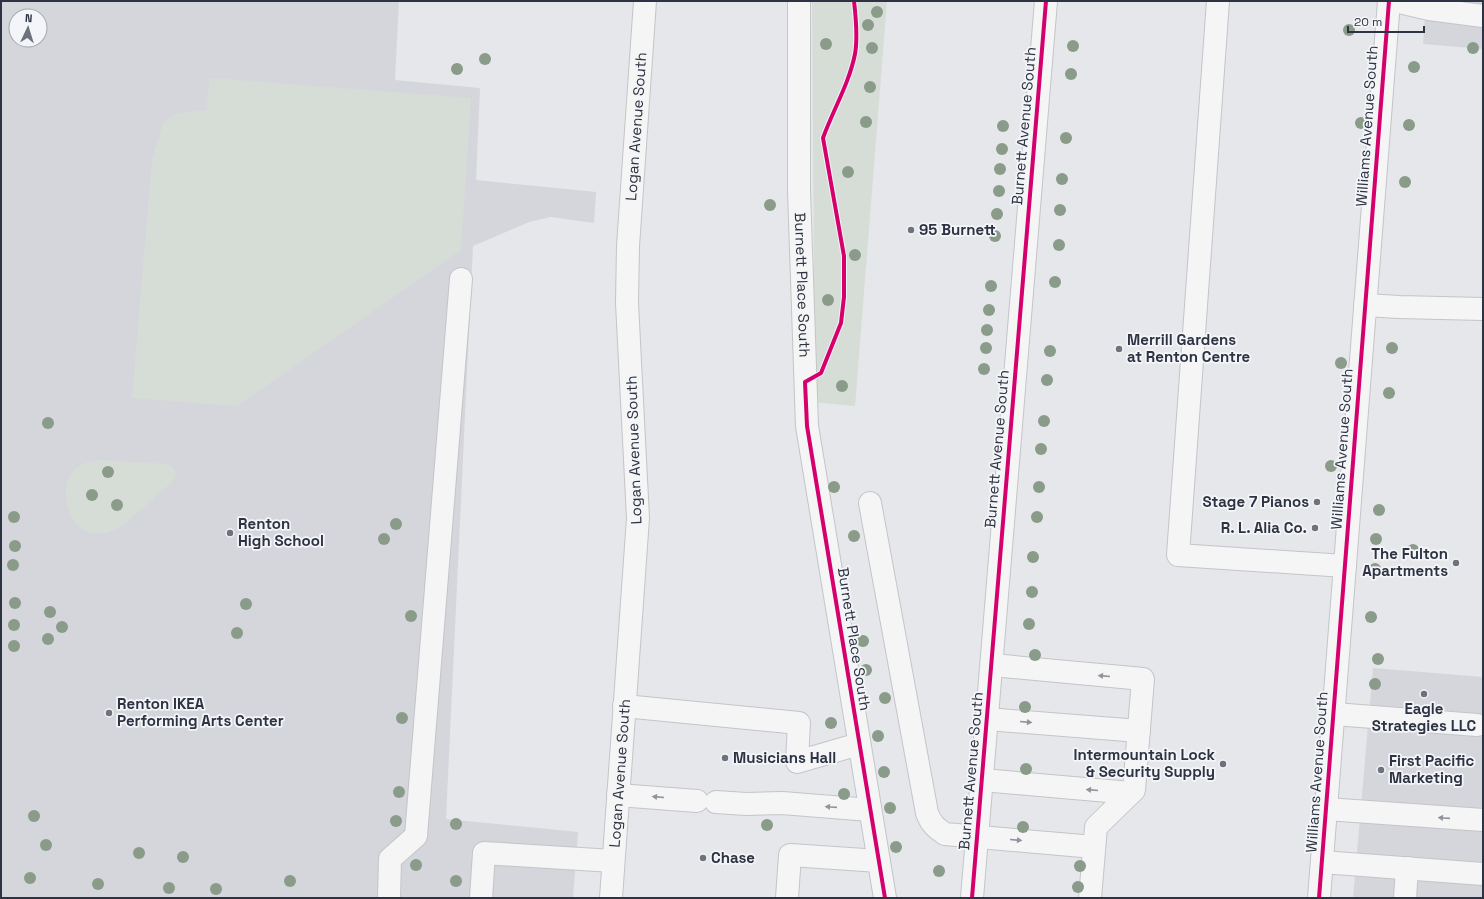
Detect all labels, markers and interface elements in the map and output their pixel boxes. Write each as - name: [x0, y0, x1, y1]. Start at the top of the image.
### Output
- north arrow: [8, 8, 48, 48]
- scale bar: [1348, 8, 1424, 34]
- text: N: [25, 11, 33, 25]
- text: 20 m: [1354, 14, 1382, 30]
- street label: Williams Avenue South: [1351, 45, 1382, 207]
- street label: Burnett Avenue South: [1007, 46, 1040, 206]
- street label: Logan Avenue South: [621, 51, 650, 202]
- street label: Burnett Place South: [791, 212, 815, 358]
- place label: 95 Burnett: [919, 220, 996, 239]
- marker: 95 Burnett: [906, 225, 916, 235]
- place label: Merrill Gardens at Renton Centre: [1127, 330, 1251, 366]
- marker: Merrill Gardens at Renton Centre: [1114, 344, 1124, 354]
- street label: Williams Avenue South: [1326, 368, 1357, 530]
- street label: Burnett Avenue South: [980, 369, 1013, 529]
- street label: Logan Avenue South: [621, 375, 646, 525]
- place label: Stage 7 Pianos: [1202, 492, 1309, 511]
- marker: Stage 7 Pianos: [1312, 497, 1322, 507]
- place label: Renton High School: [238, 514, 324, 550]
- place label: R. L. Alia Co.: [1221, 518, 1307, 537]
- marker: R. L. Alia Co.: [1310, 523, 1320, 533]
- marker: Renton High School: [225, 528, 235, 538]
- place label: The Fulton Apartments: [1362, 544, 1448, 580]
- marker: The Fulton Apartments: [1451, 558, 1461, 568]
- street label: Burnett Place South: [834, 566, 875, 712]
- one-way arrow: [1098, 672, 1110, 679]
- marker: Eagle Strategies LLC: [1419, 689, 1429, 699]
- street label: Burnett Avenue South: [954, 691, 987, 851]
- street label: Williams Avenue South: [1301, 691, 1332, 853]
- place label: Renton IKEA Performing Arts Center: [117, 694, 284, 730]
- street label: Logan Avenue South: [605, 698, 634, 848]
- place label: Eagle Strategies LLC: [1372, 699, 1477, 735]
- marker: Renton IKEA Performing Arts Center: [104, 708, 114, 718]
- one-way arrow: [1020, 719, 1032, 725]
- place label: Intermountain Lock & Security Supply: [1073, 745, 1216, 781]
- place label: Musicians Hall: [733, 748, 836, 767]
- place label: First Pacific Marketing: [1389, 751, 1474, 787]
- marker: Musicians Hall: [720, 753, 730, 763]
- marker: Intermountain Lock & Security Supply: [1218, 759, 1228, 769]
- marker: First Pacific Marketing: [1376, 765, 1386, 775]
- one-way arrow: [1086, 786, 1098, 793]
- one-way arrow: [652, 794, 664, 801]
- one-way arrow: [825, 803, 837, 810]
- one-way arrow: [1438, 814, 1450, 821]
- one-way arrow: [1010, 837, 1022, 844]
- place label: Chase: [711, 848, 755, 867]
- marker: Chase: [698, 853, 708, 863]

